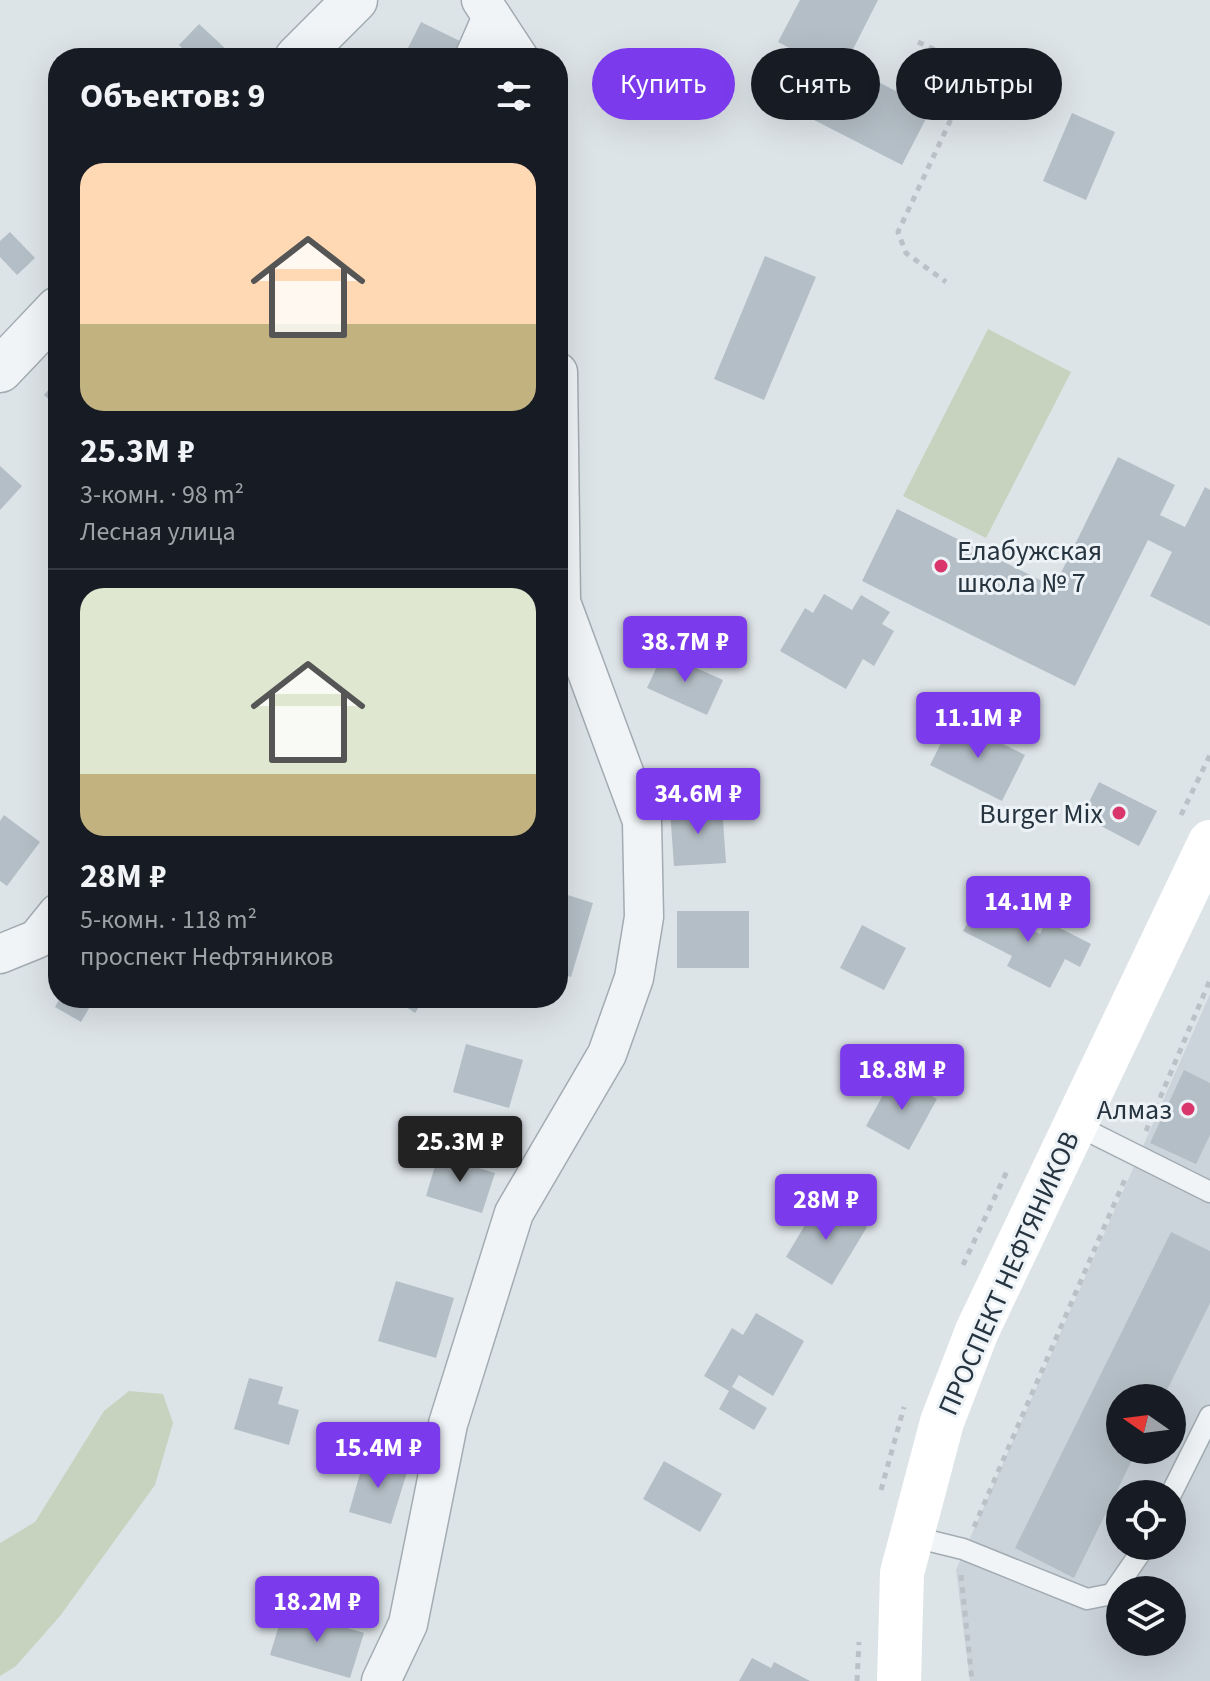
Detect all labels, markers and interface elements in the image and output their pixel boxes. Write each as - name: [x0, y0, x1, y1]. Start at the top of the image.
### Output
- chip: Купить: [592, 48, 735, 120]
- chip: Снять: [751, 48, 880, 120]
- chip: Фильтры: [896, 48, 1062, 120]
- text: Объектов: 9: [80, 72, 265, 121]
- icon: filters: [492, 74, 536, 118]
- icon: home: [236, 215, 380, 359]
- text: 25.3M ₽: [80, 427, 195, 476]
- text: 3-комн. · 98 m²: [80, 476, 244, 513]
- text: Лесная улица: [80, 513, 236, 550]
- place label: Елабужская школа № 7: [957, 531, 1102, 603]
- marker: Елабужская школа № 7: [932, 557, 950, 575]
- pin: 38.7M ₽: [611, 616, 759, 684]
- text: 38.7M ₽: [641, 623, 729, 660]
- icon: home: [236, 640, 380, 784]
- pin: 11.1M ₽: [904, 692, 1052, 760]
- text: 11.1M ₽: [934, 699, 1022, 736]
- pin: 34.6M ₽: [624, 768, 772, 836]
- text: 34.6M ₽: [654, 775, 742, 812]
- place label: Burger Mix: [979, 794, 1103, 834]
- marker: Burger Mix: [1110, 804, 1128, 822]
- text: 28M ₽: [80, 852, 167, 901]
- pin: 14.1M ₽: [954, 876, 1102, 944]
- text: 14.1M ₽: [984, 883, 1072, 920]
- text: 5-комн. · 118 m²: [80, 901, 257, 938]
- text: проспект Нефтяников: [80, 938, 334, 975]
- pin: 18.8M ₽: [828, 1044, 976, 1112]
- text: 18.8M ₽: [858, 1051, 946, 1088]
- place label: Алмаз: [1097, 1090, 1172, 1130]
- marker: Алмаз: [1179, 1100, 1197, 1118]
- pin: 25.3M ₽: [386, 1116, 534, 1184]
- text: 25.3M ₽: [416, 1123, 504, 1160]
- street label: ПРОСПЕКТ НЕФТЯНИКОВ: [928, 1125, 1090, 1422]
- pin: 28M ₽: [770, 1174, 882, 1242]
- text: 28M ₽: [793, 1181, 859, 1218]
- north arrow: [1106, 1384, 1186, 1464]
- map controls: [1106, 1384, 1186, 1656]
- pin: 15.4M ₽: [304, 1422, 452, 1490]
- text: 15.4M ₽: [334, 1429, 422, 1466]
- button: locate: [1106, 1480, 1186, 1560]
- pin: 18.2M ₽: [243, 1576, 391, 1644]
- button: layers: [1106, 1576, 1186, 1656]
- text: 18.2M ₽: [273, 1583, 361, 1620]

